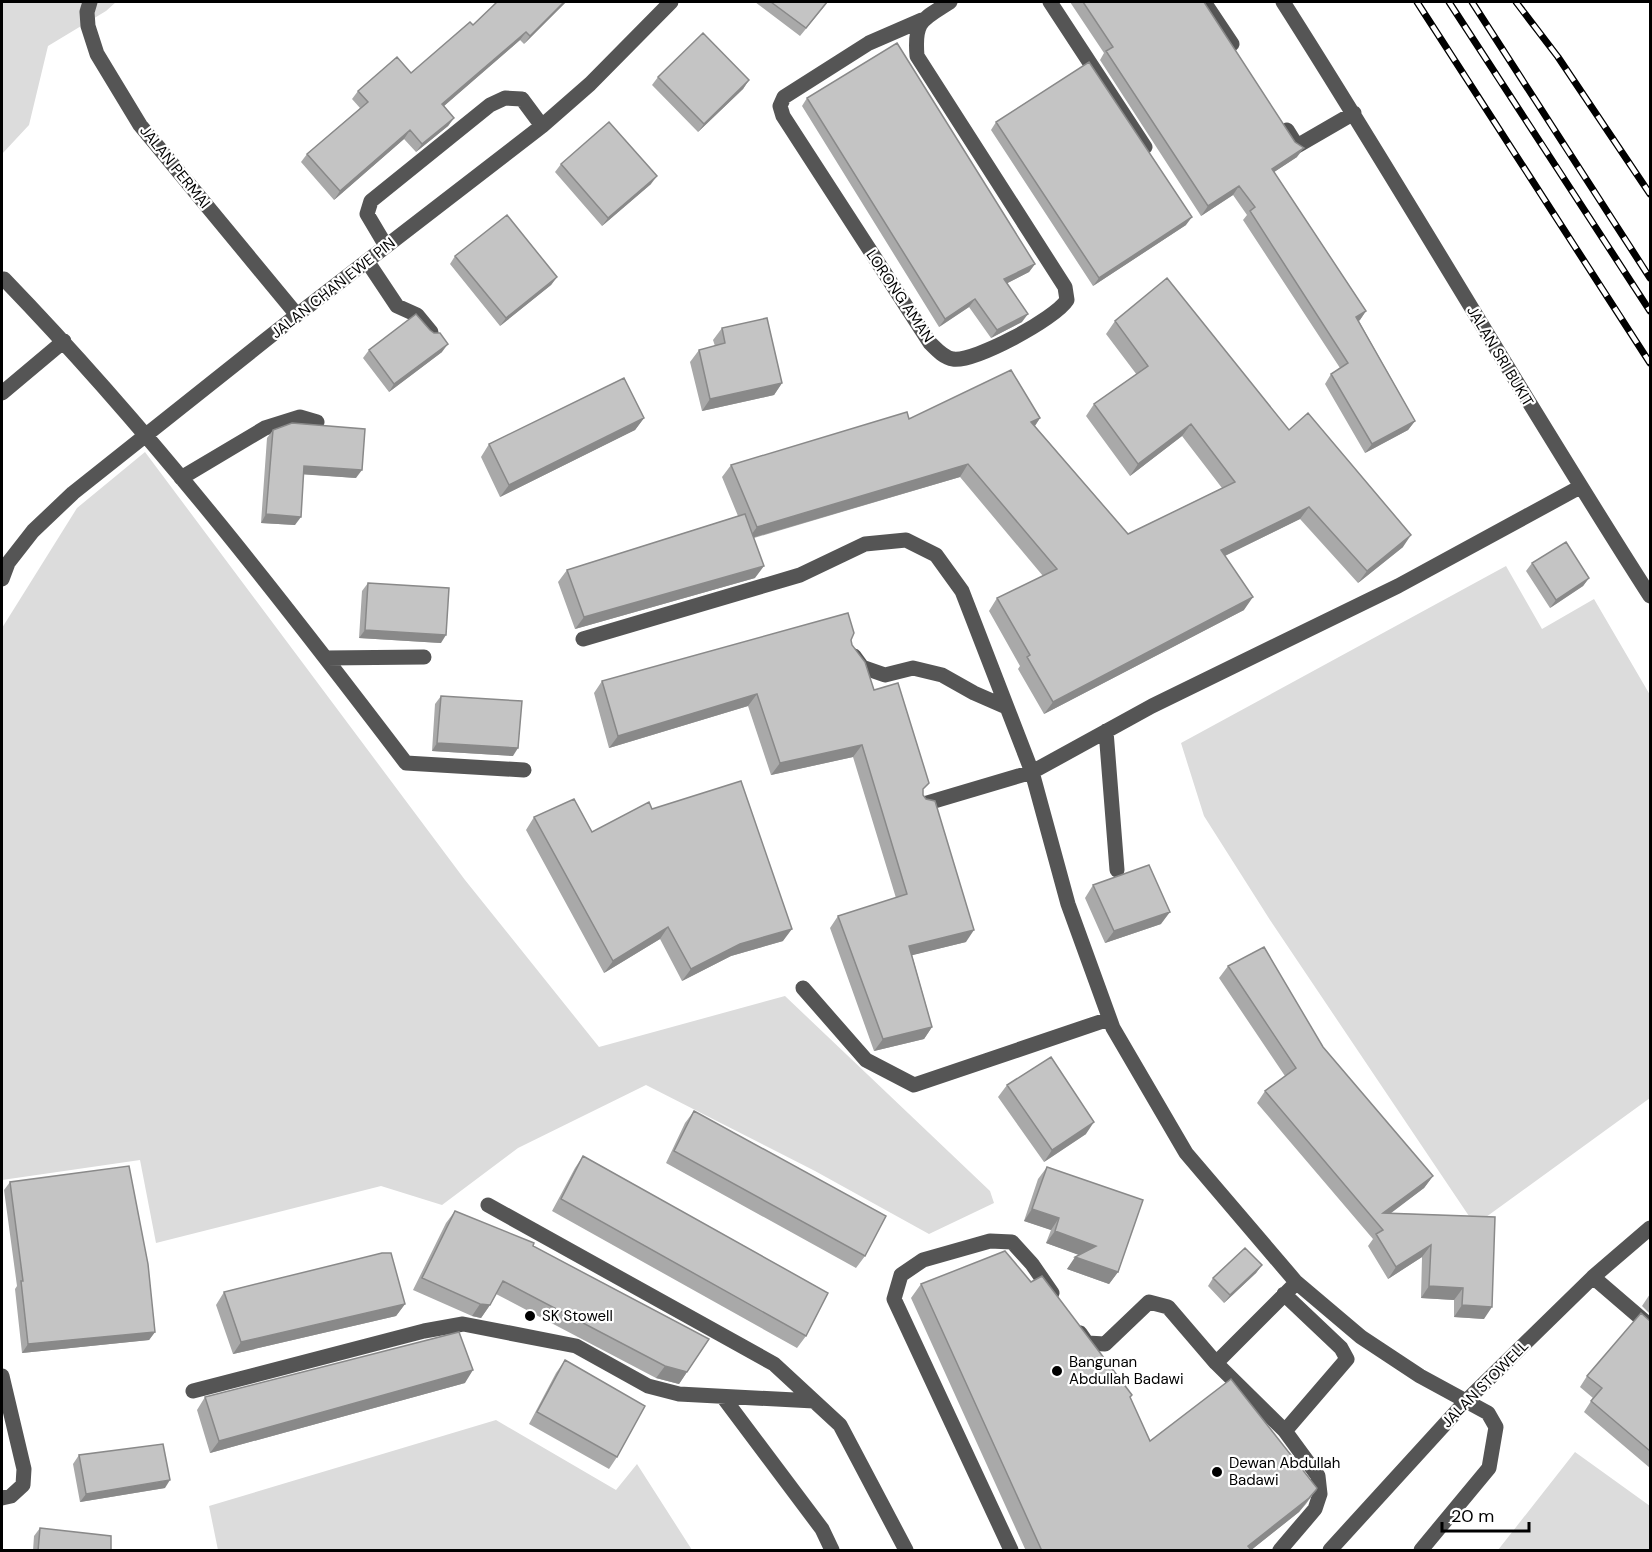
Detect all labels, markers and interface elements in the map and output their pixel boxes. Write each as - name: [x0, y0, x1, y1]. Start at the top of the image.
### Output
- street label: JALAN PERMAI: [135, 121, 215, 213]
- street label: JALAN CHAN EWE PIN: [267, 233, 399, 343]
- street label: LORONG AMAN: [862, 246, 938, 346]
- street label: JALAN SRI BUKIT: [1462, 302, 1538, 410]
- place label: SK Stowell: [542, 1306, 613, 1326]
- marker: SK Stowell: [523, 1309, 537, 1323]
- street label: JALAN STOWELL: [1437, 1336, 1533, 1432]
- place label: Bangunan Abdullah Badawi: [1069, 1352, 1183, 1389]
- marker: Bangunan Abdullah Badawi: [1050, 1364, 1064, 1378]
- place label: Dewan Abdullah Badawi: [1229, 1453, 1340, 1490]
- marker: Dewan Abdullah Badawi: [1210, 1465, 1224, 1479]
- scale bar: [1442, 1495, 1529, 1533]
- text: 20 m: [1451, 1504, 1494, 1528]

